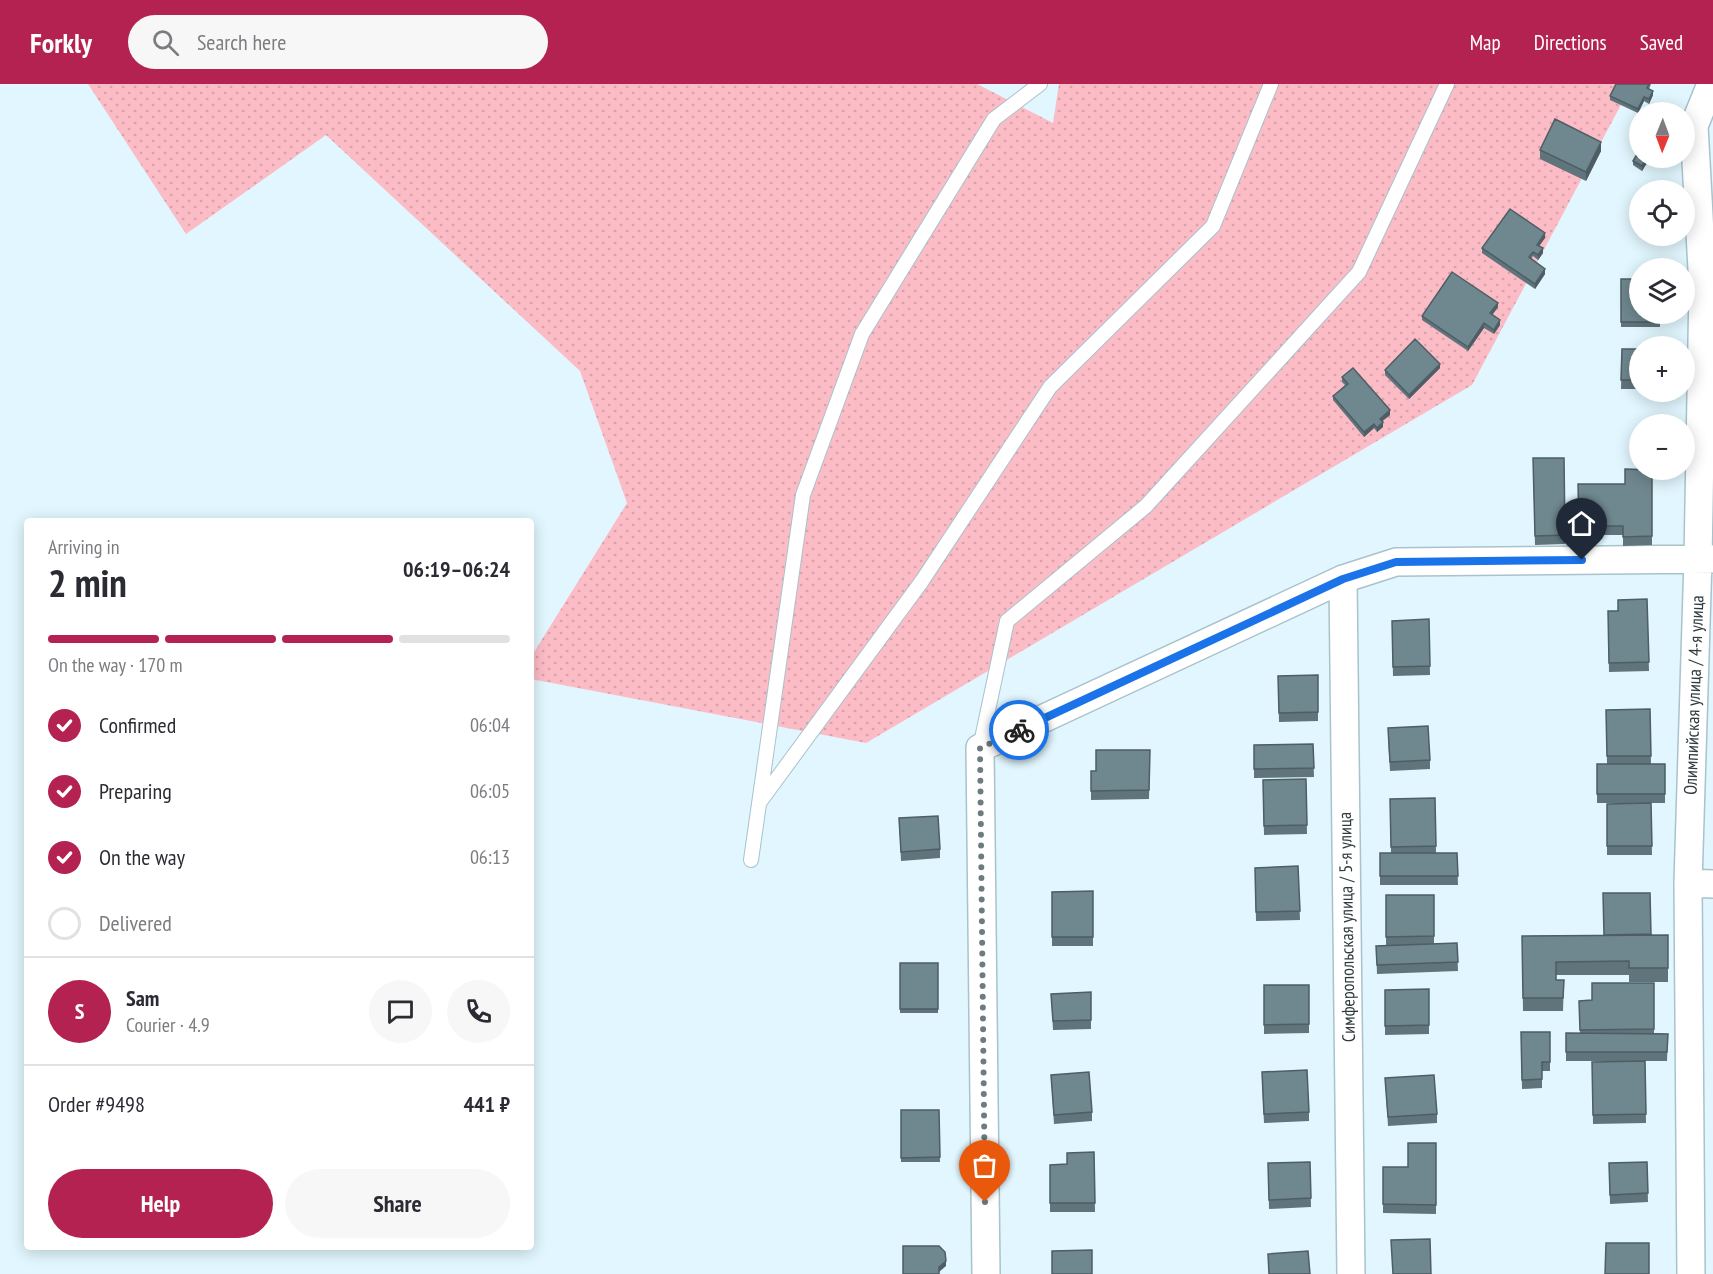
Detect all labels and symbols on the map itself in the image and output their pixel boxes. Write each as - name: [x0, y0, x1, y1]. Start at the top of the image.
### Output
- north arrow: [1629, 102, 1695, 168]
- pin: [1556, 498, 1607, 560]
- street label: Олимпийская улица / 4-я улица: [1679, 595, 1708, 795]
- courier: [989, 700, 1049, 760]
- street label: Симферопольская улица / 5-я улица: [1333, 812, 1360, 1042]
- pin: [959, 1140, 1010, 1202]

